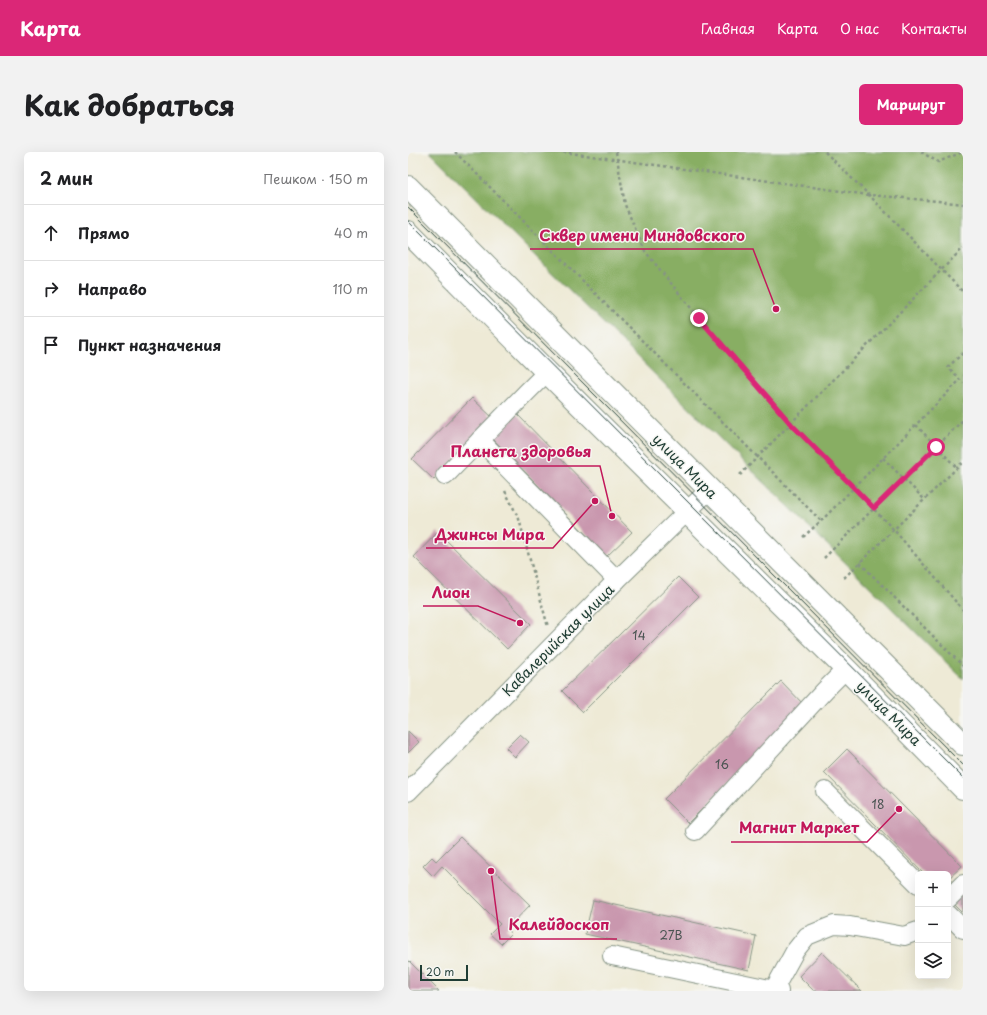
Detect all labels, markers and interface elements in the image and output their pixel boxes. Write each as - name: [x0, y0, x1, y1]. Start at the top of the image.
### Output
- text: Карта: [20, 14, 81, 42]
- text: Главная: [701, 18, 755, 39]
- text: Карта: [777, 18, 818, 39]
- text: О нас: [840, 18, 879, 39]
- text: Контакты: [901, 18, 967, 39]
- text: Как добраться: [24, 83, 235, 126]
- button: Маршрут: [859, 84, 963, 125]
- text: 2 мин: [40, 165, 93, 191]
- text: Пешком · 150 m: [263, 169, 368, 188]
- text: Прямо: [78, 221, 129, 244]
- icon: ahead: [40, 222, 62, 244]
- callout: Сквер имени Миндовского: [530, 222, 753, 249]
- text: 40 m: [334, 223, 368, 242]
- text: Сквер имени Миндовского: [539, 223, 745, 246]
- text: Направо: [78, 277, 147, 300]
- icon: right: [40, 278, 62, 300]
- text: 110 m: [333, 279, 368, 298]
- route end: [690, 309, 708, 327]
- text: Пункт назначения: [78, 333, 221, 356]
- icon: arrive: [40, 334, 62, 356]
- street label: улица Мира: [648, 429, 722, 503]
- route start: [927, 438, 945, 456]
- callout: Планета здоровья: [443, 439, 600, 466]
- text: Планета здоровья: [450, 439, 592, 462]
- callout: Джинсы Мира: [426, 521, 553, 548]
- text: Джинсы Мира: [434, 522, 546, 545]
- callout: Лион: [423, 579, 478, 606]
- street label: Кавалерийская улица: [497, 579, 619, 701]
- text: Лион: [432, 580, 471, 603]
- house number: 14: [632, 626, 646, 644]
- street label: улица Мира: [852, 676, 926, 750]
- house number: 16: [715, 755, 729, 773]
- house number: 18: [872, 795, 884, 813]
- callout: Магнит Маркет: [731, 815, 867, 842]
- text: Магнит Маркет: [739, 815, 860, 838]
- map controls: [915, 871, 951, 979]
- button: +: [915, 871, 951, 907]
- button: −: [915, 907, 951, 943]
- callout: Калейдоскоп: [500, 912, 617, 939]
- text: Калейдоскоп: [508, 912, 610, 935]
- house number: 27В: [660, 926, 683, 944]
- button: layers: [915, 943, 951, 979]
- scale bar: [420, 963, 468, 982]
- text: 20 m: [426, 963, 454, 980]

